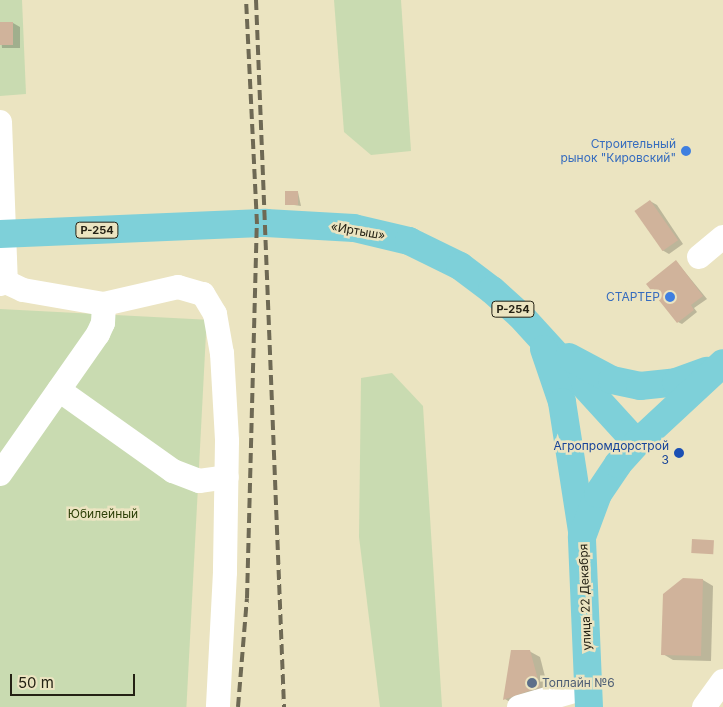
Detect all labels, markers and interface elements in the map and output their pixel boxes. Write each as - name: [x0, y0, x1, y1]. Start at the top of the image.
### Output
- place label: Строительный рынок "Кировский": [560, 137, 676, 165]
- marker: Строительный рынок "Кировский": [680, 145, 692, 157]
- street label: «Иртыш»: [330, 219, 386, 243]
- road number: Р-254: [74, 222, 120, 238]
- place label: СТАРТЕР: [606, 290, 660, 304]
- marker: СТАРТЕР: [664, 291, 676, 303]
- road number: Р-254: [490, 300, 536, 318]
- place label: Агропромдорстрой 3: [554, 439, 669, 467]
- marker: Агропромдорстрой 3: [673, 447, 685, 459]
- park label: Юбилейный: [68, 507, 138, 521]
- street label: улица 22 Декабря: [576, 543, 594, 651]
- scale bar: [12, 664, 138, 696]
- text: 50 m: [18, 673, 54, 692]
- place label: Топлайн №6: [542, 676, 615, 690]
- marker: Топлайн №6: [526, 677, 538, 689]

